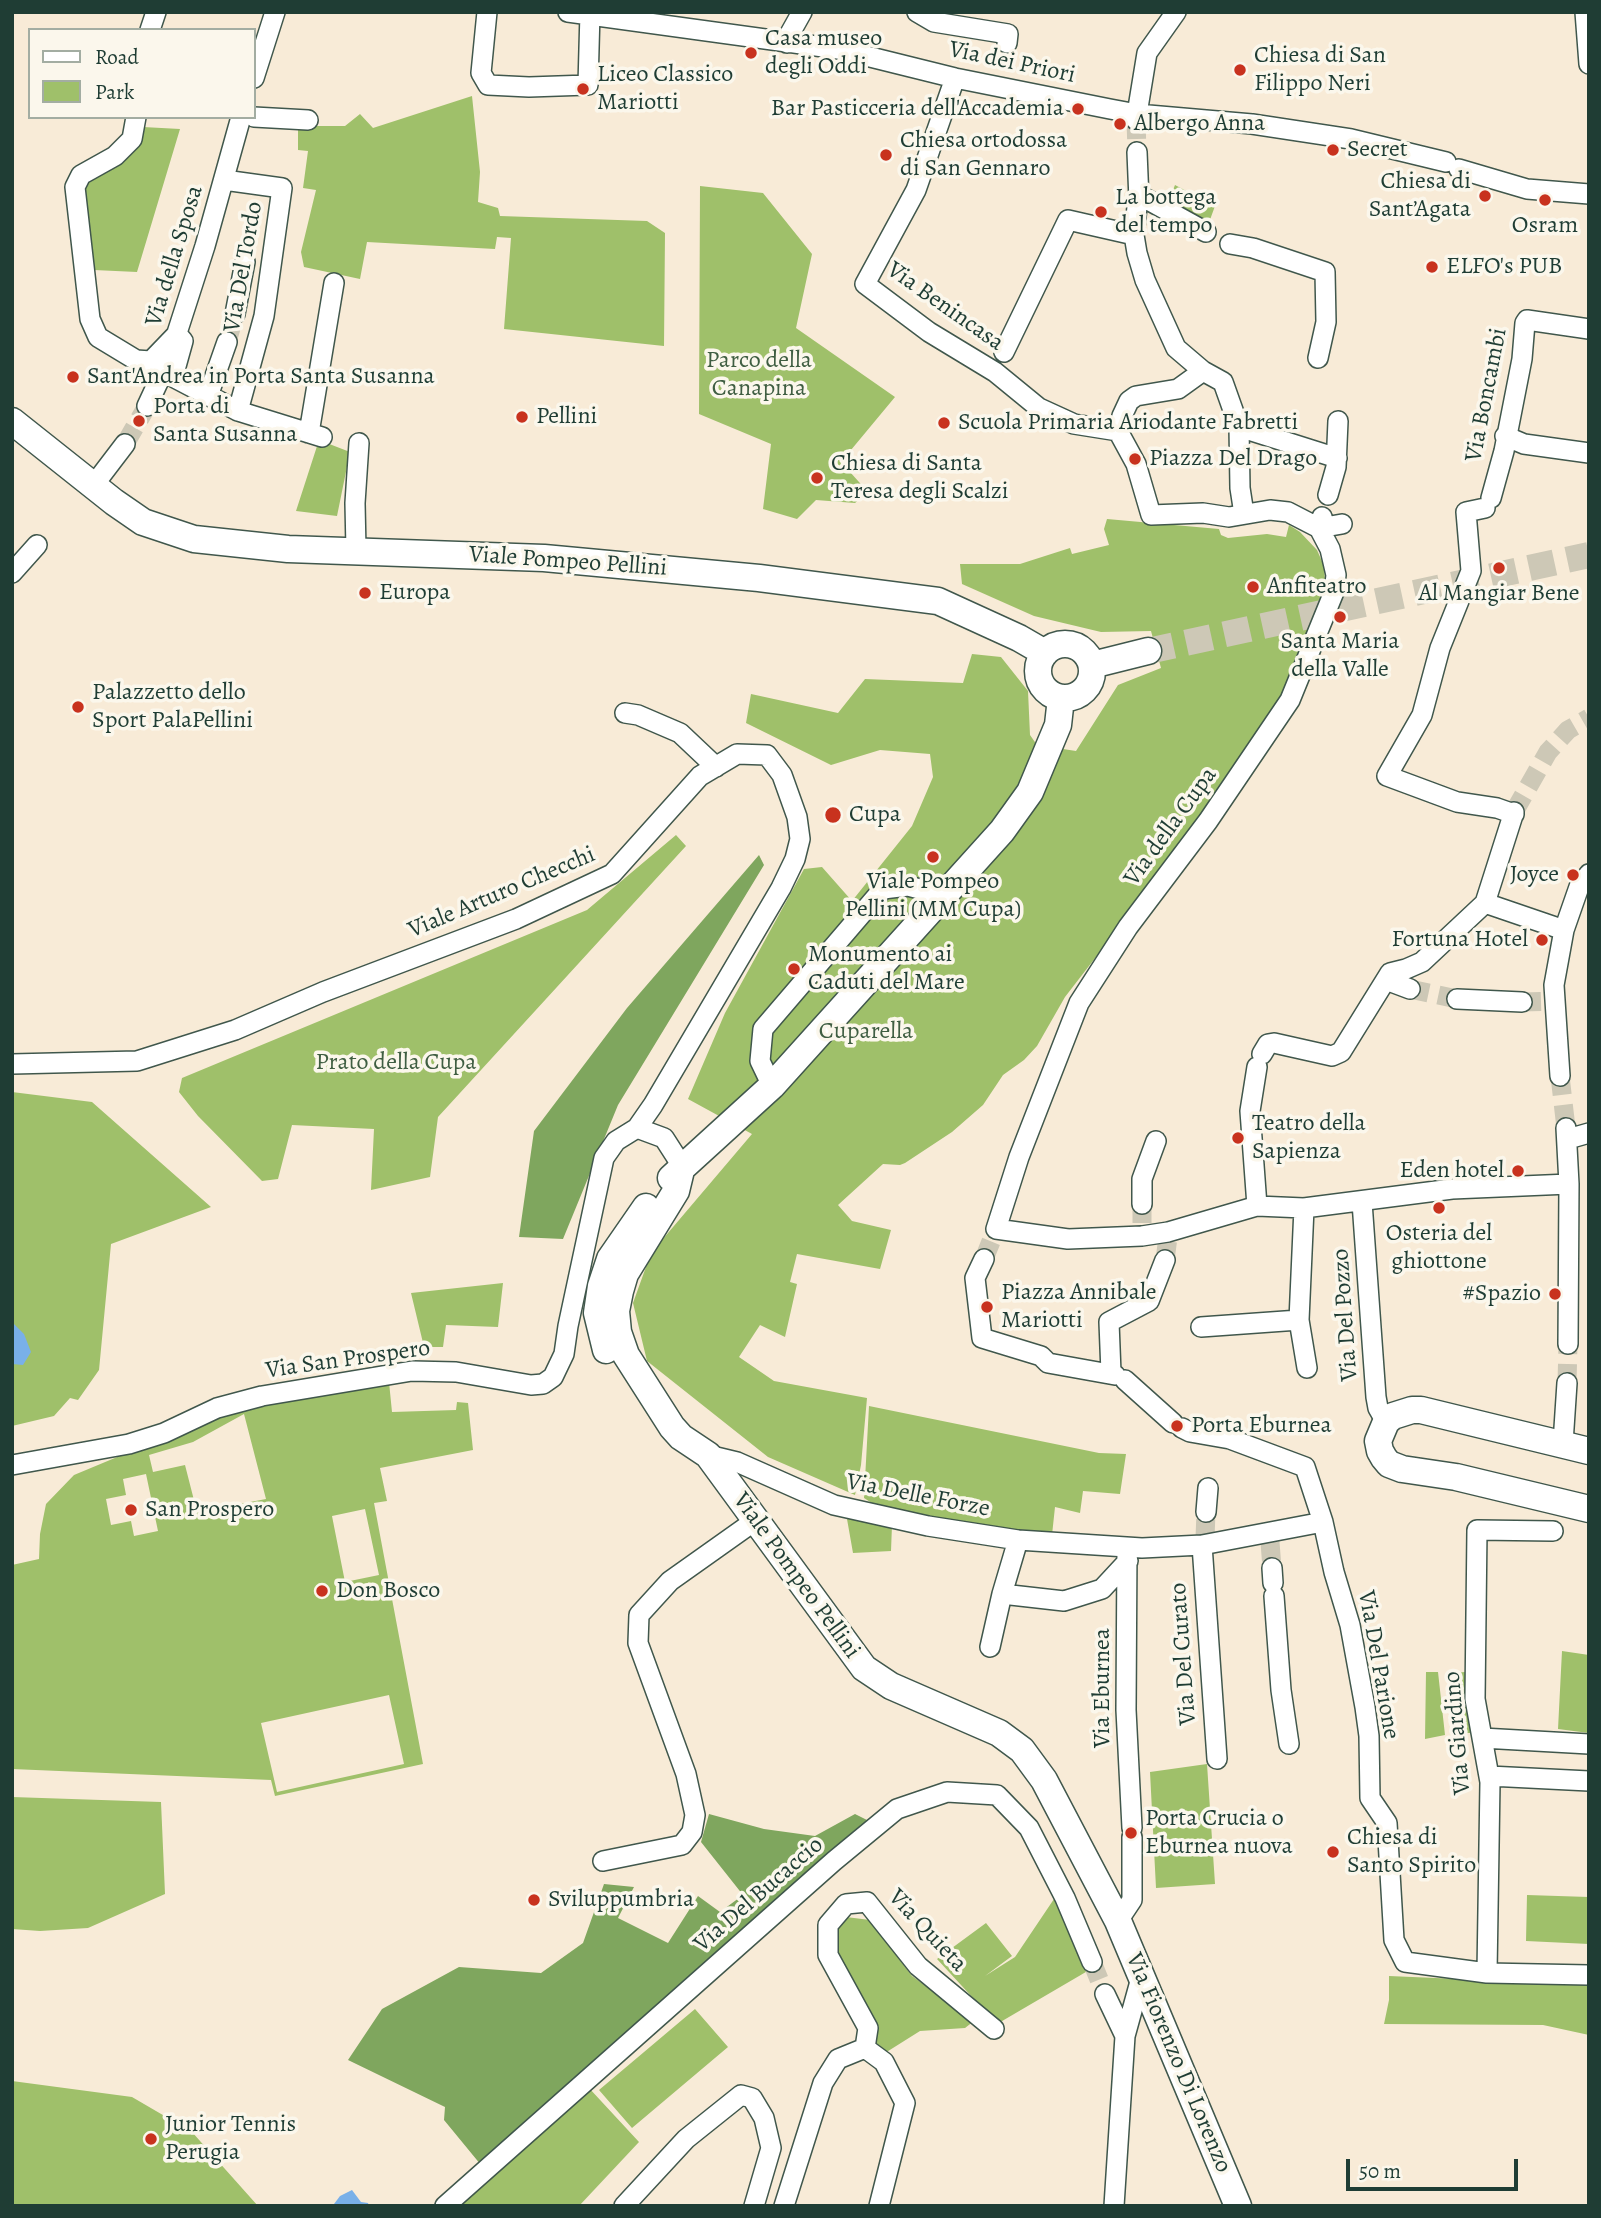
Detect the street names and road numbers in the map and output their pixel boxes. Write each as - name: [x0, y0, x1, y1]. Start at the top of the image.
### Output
- street label: Via dei Priori: [946, 36, 1078, 90]
- street label: Via della Sposa: [140, 182, 210, 330]
- street label: Via Del Tordo: [218, 199, 270, 335]
- street label: Via Benincasa: [881, 256, 1009, 358]
- street label: Via Boncambi: [1460, 326, 1514, 464]
- street label: Viale Pompeo Pellini: [468, 541, 668, 583]
- street label: Via della Cupa: [1118, 762, 1224, 892]
- street label: Viale Arturo Checchi: [404, 841, 600, 945]
- street label: Via Del Pozzo: [1327, 1248, 1365, 1382]
- street label: Via San Prospero: [264, 1334, 432, 1386]
- street label: Via Delle Forze: [844, 1468, 992, 1524]
- street label: Viale Pompeo Pellini: [726, 1487, 866, 1665]
- street label: Via Del Curato: [1165, 1582, 1203, 1726]
- street label: Via Del Parione: [1351, 1588, 1405, 1742]
- street label: Via Eburnea: [1089, 1628, 1117, 1748]
- street label: Via Giardino: [1438, 1670, 1478, 1796]
- street label: Via Del Bucaccio: [689, 1831, 829, 1959]
- street label: Via Quieta: [881, 1884, 973, 1978]
- street label: Via Fiorenzo Di Lorenzo: [1119, 1949, 1237, 2177]

